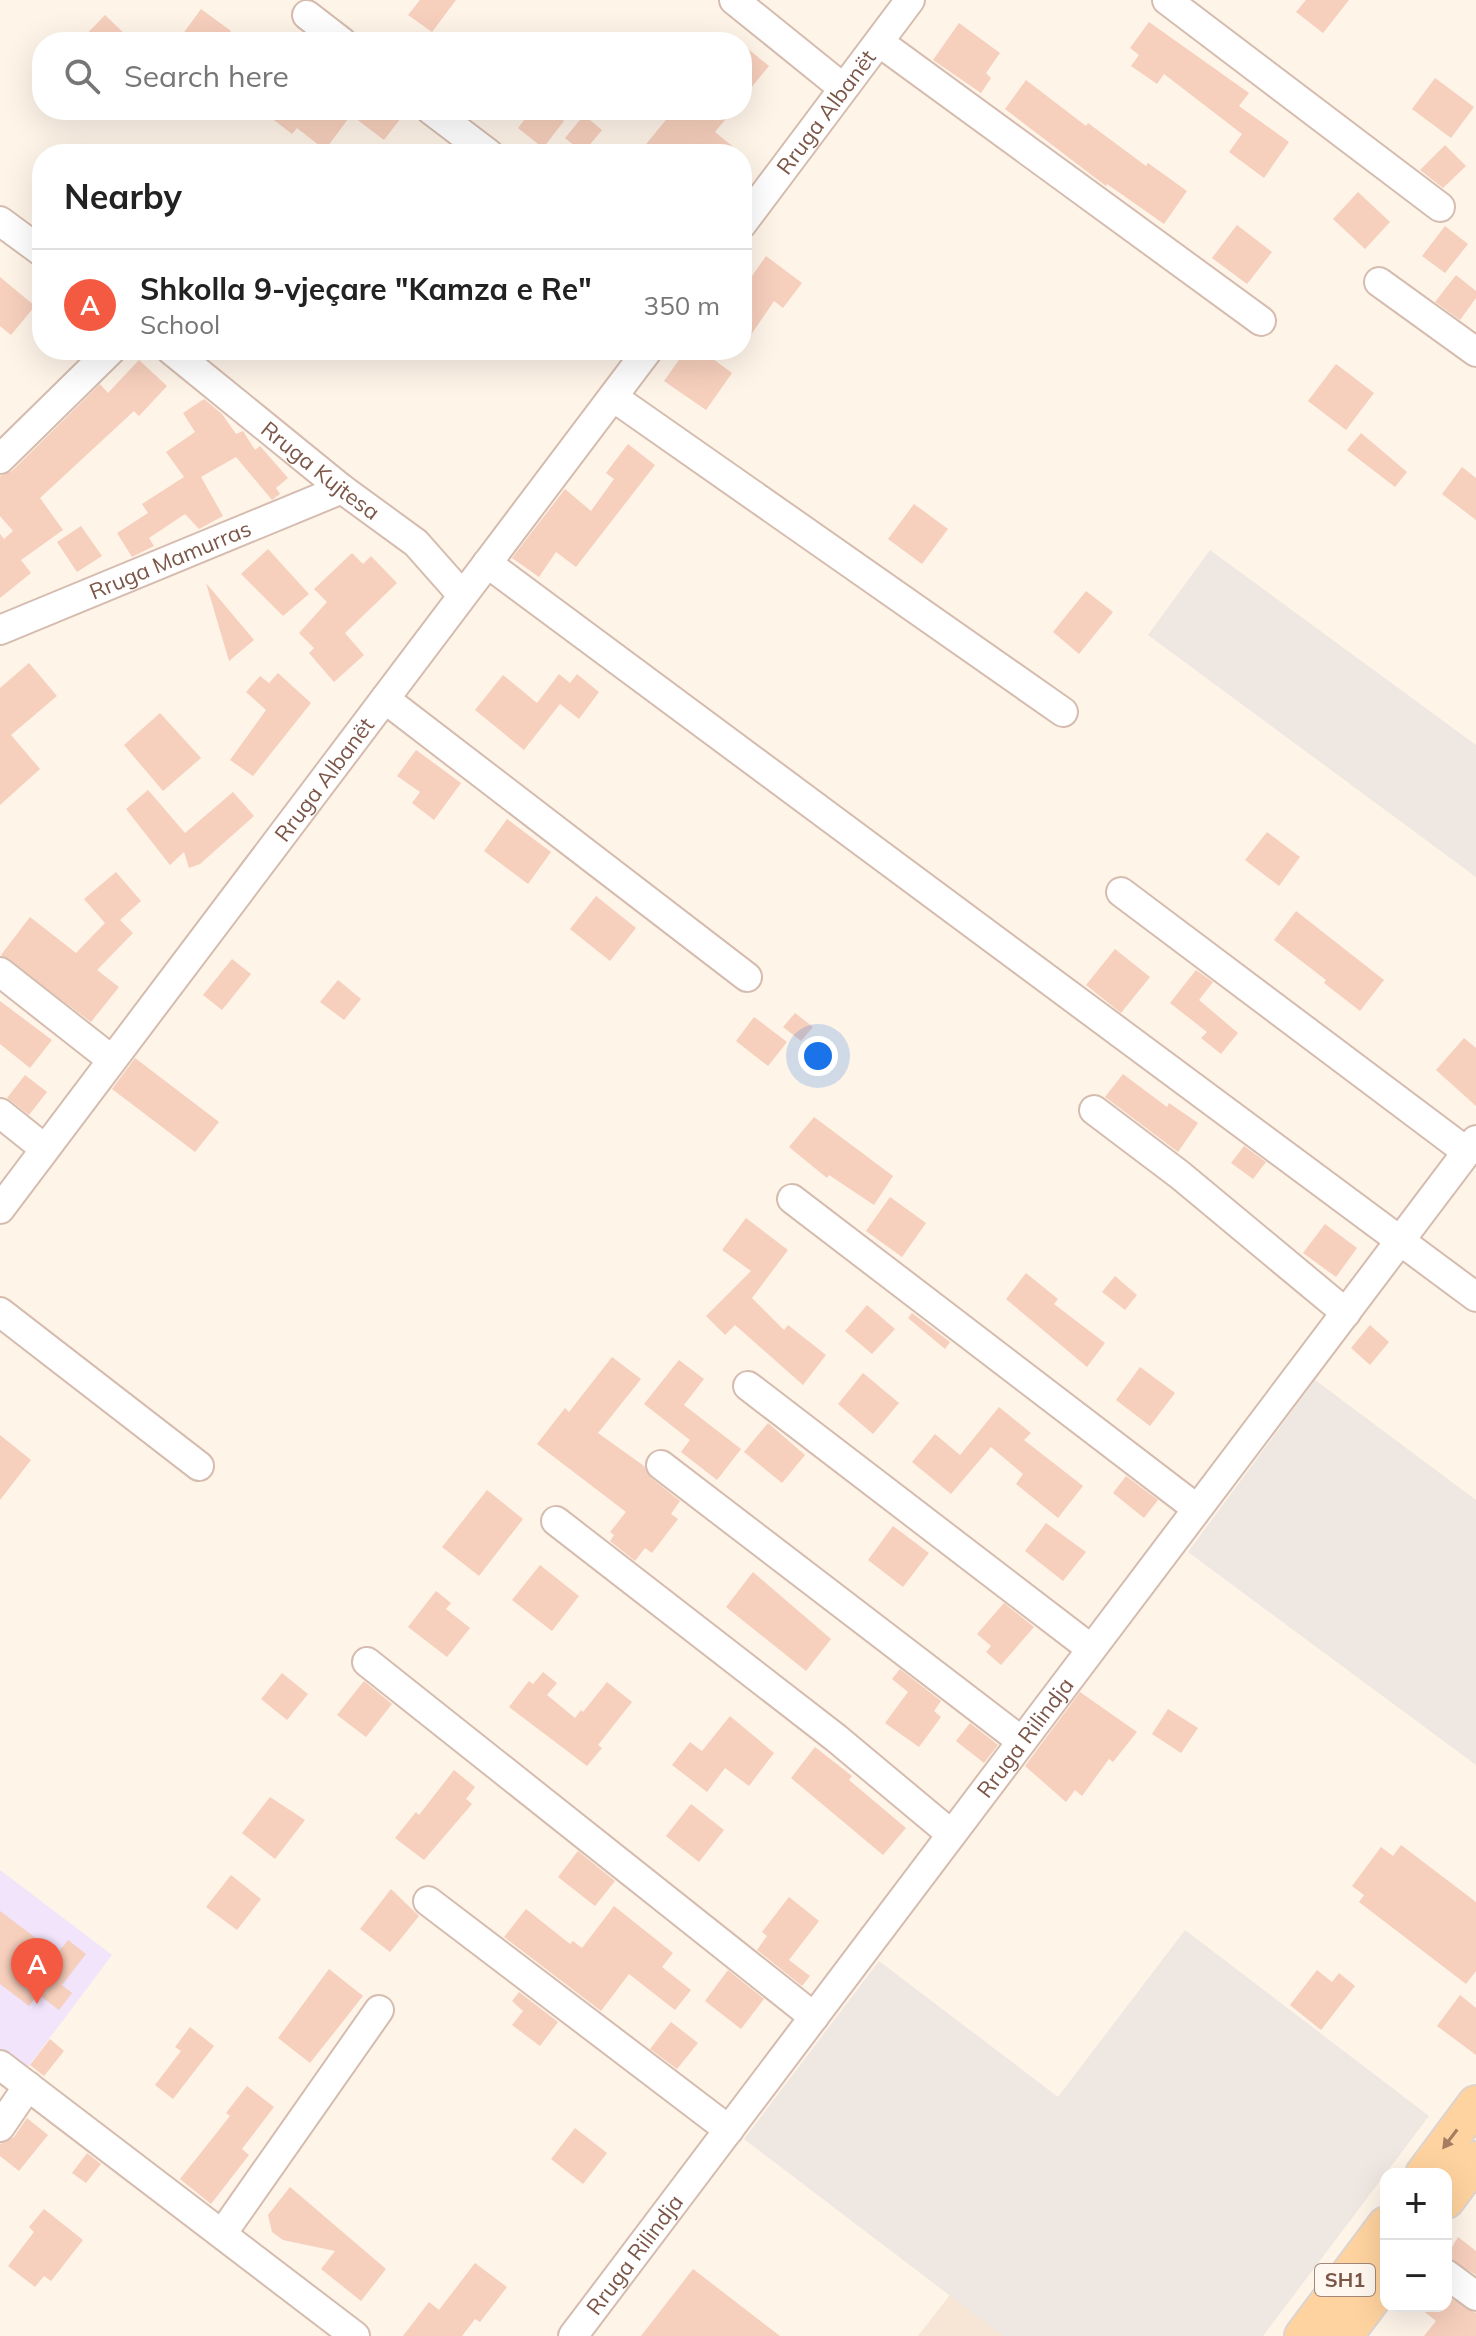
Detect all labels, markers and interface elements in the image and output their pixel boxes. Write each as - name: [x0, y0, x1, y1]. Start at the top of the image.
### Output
- search box: [32, 32, 752, 120]
- street label: Rruga Albanët: [770, 44, 882, 180]
- icon: search: [60, 54, 104, 98]
- text: Search here: [124, 57, 289, 95]
- text: Nearby: [64, 175, 182, 218]
- text: Shkolla 9-vjeçare "Kamza e Re": [140, 270, 592, 308]
- text: A: [80, 289, 100, 322]
- text: 350 m: [644, 289, 720, 322]
- text: School: [140, 308, 220, 341]
- street label: Rruga Kujtesa: [255, 415, 385, 526]
- street label: Rruga Mamurras: [85, 514, 255, 606]
- street label: Rruga Albanët: [268, 712, 380, 847]
- your location: [798, 1036, 838, 1076]
- street label: Rruga Rilindja: [970, 1672, 1079, 1803]
- pin: A: [11, 1938, 63, 2004]
- one-way arrow: [1442, 2129, 1458, 2149]
- map controls: [1380, 2168, 1452, 2312]
- button: +: [1380, 2168, 1452, 2240]
- street label: Rruga Rilindja: [580, 2189, 689, 2320]
- button: −: [1380, 2240, 1452, 2312]
- road number: SH1: [1315, 2264, 1375, 2296]

